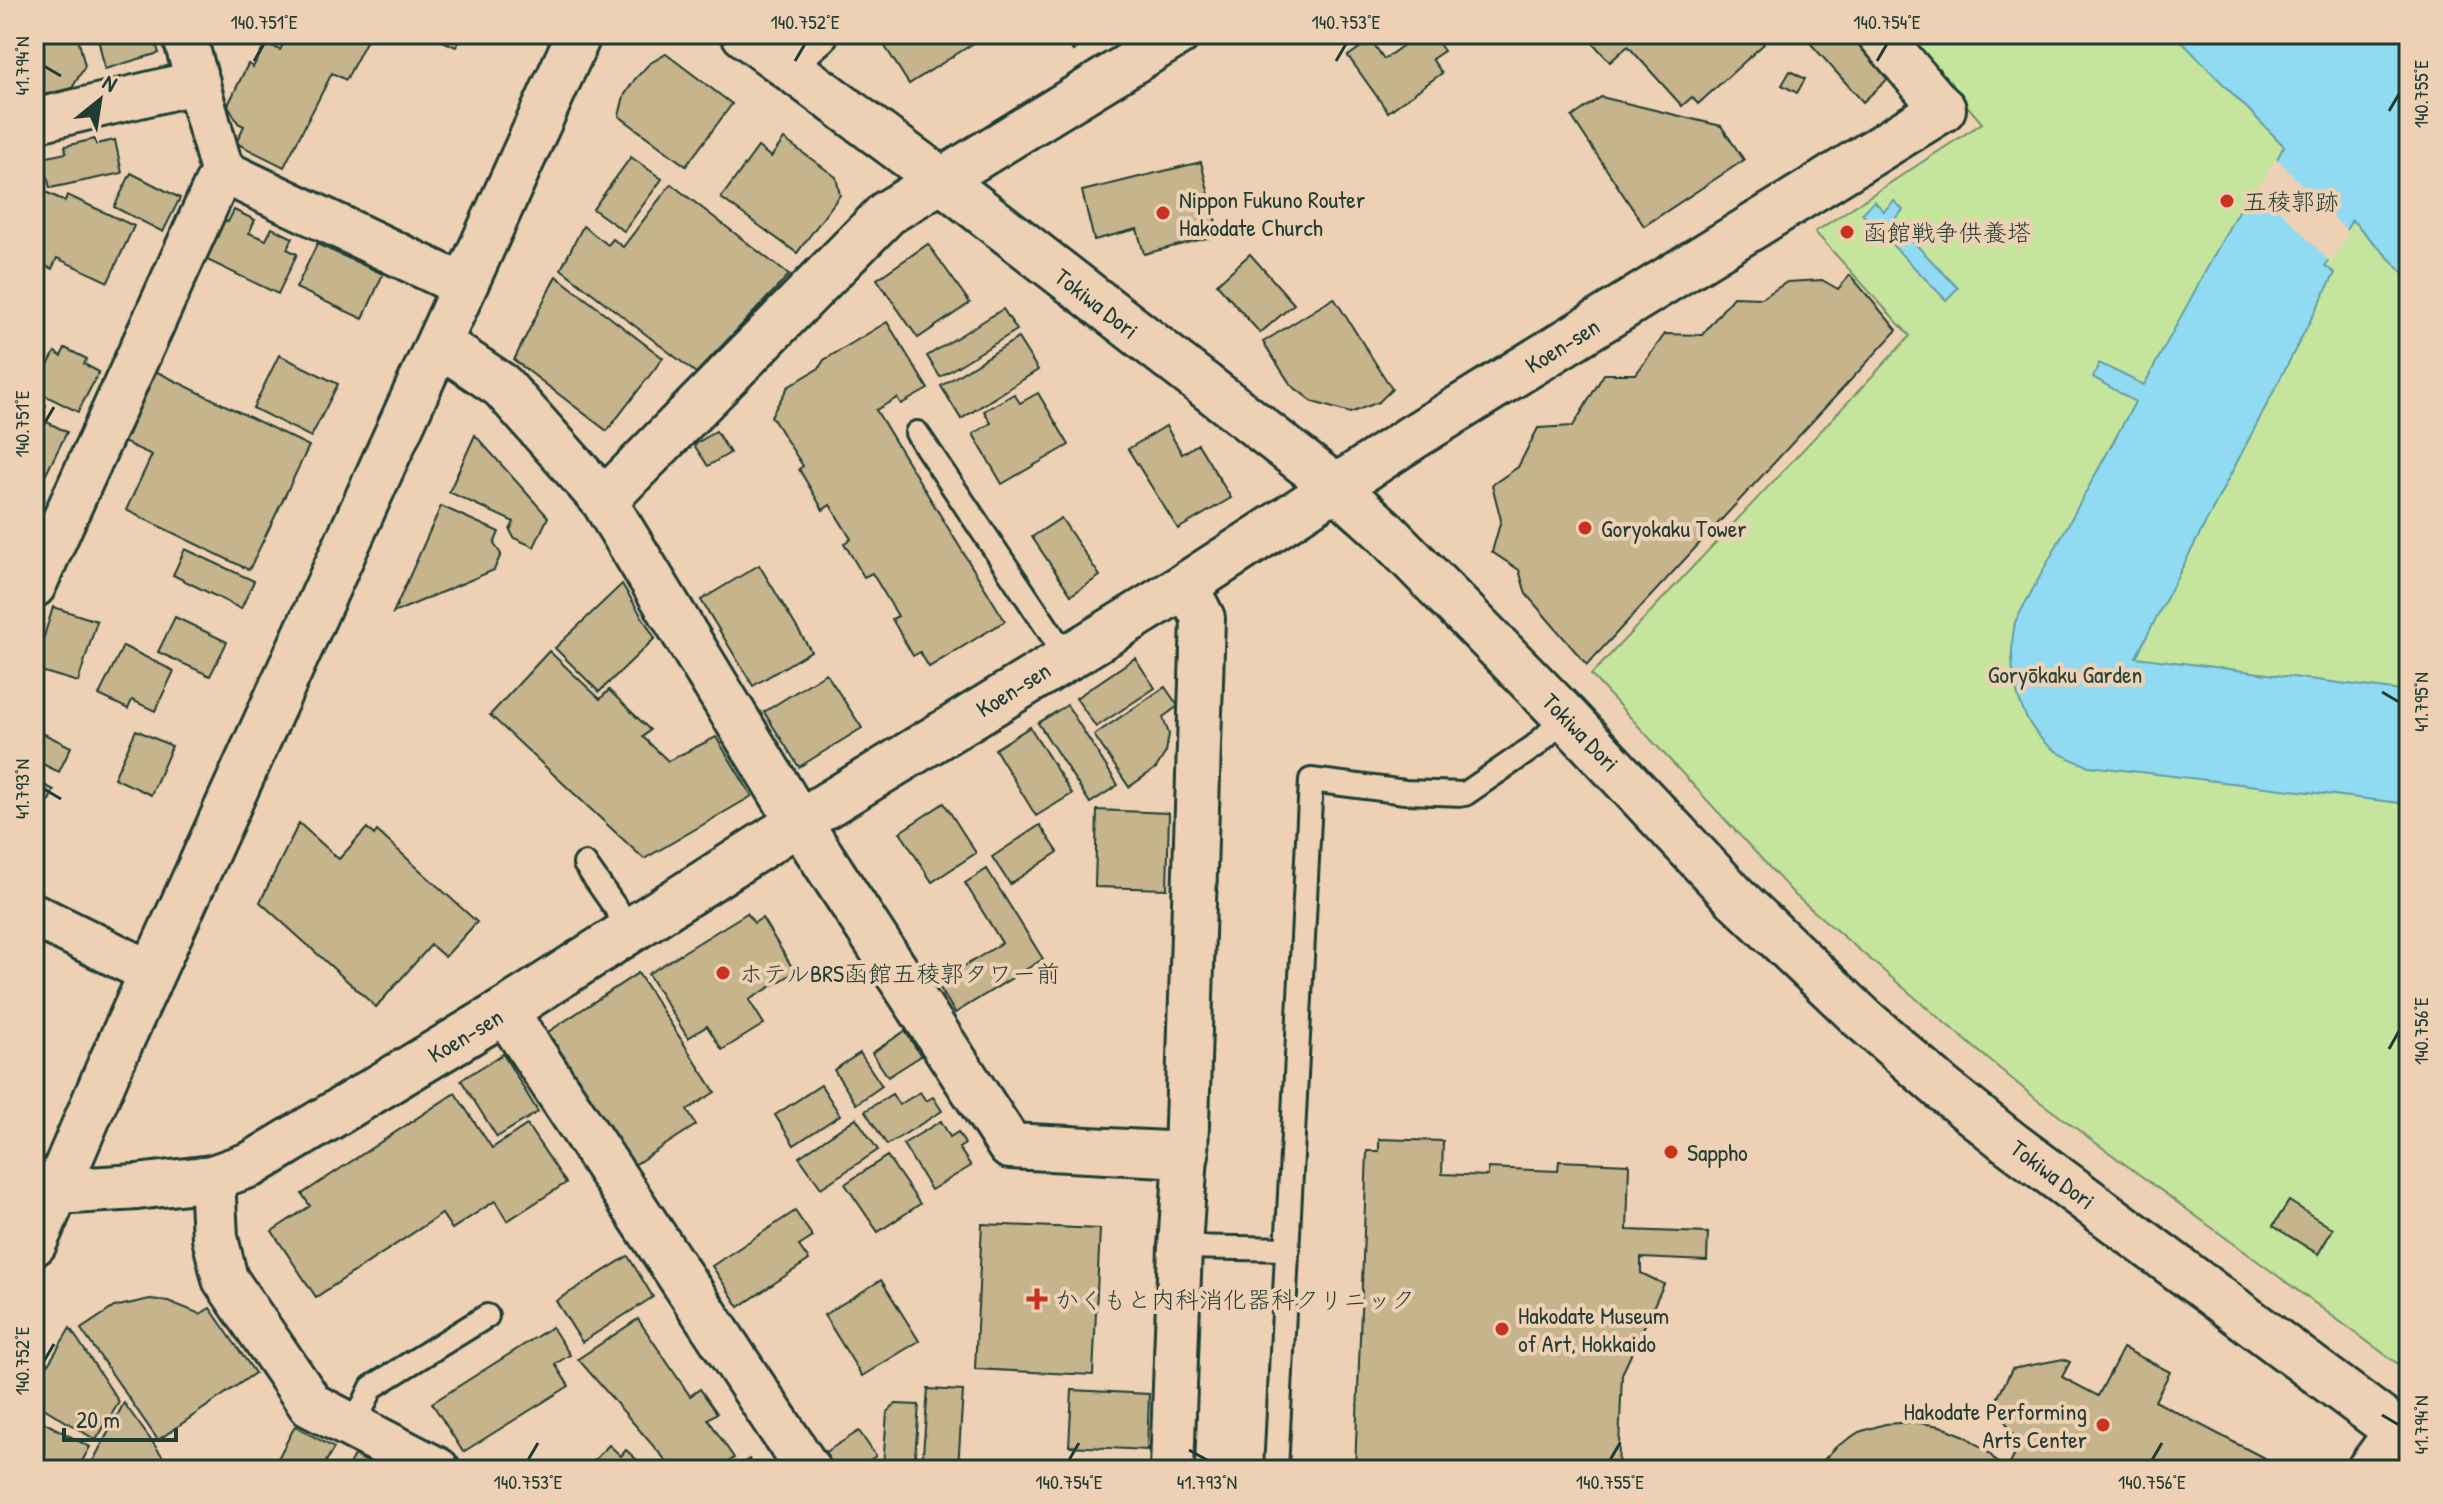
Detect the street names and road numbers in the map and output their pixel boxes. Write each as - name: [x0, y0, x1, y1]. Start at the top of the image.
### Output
- street label: Tokiwa Dori: [1049, 260, 1145, 346]
- street label: Koen-sen: [1519, 310, 1605, 380]
- street label: Koen-sen: [970, 654, 1056, 724]
- street label: Tokiwa Dori: [1535, 686, 1627, 778]
- street label: Koen-sen: [422, 1000, 508, 1070]
- street label: Tokiwa Dori: [2004, 1132, 2102, 1216]

